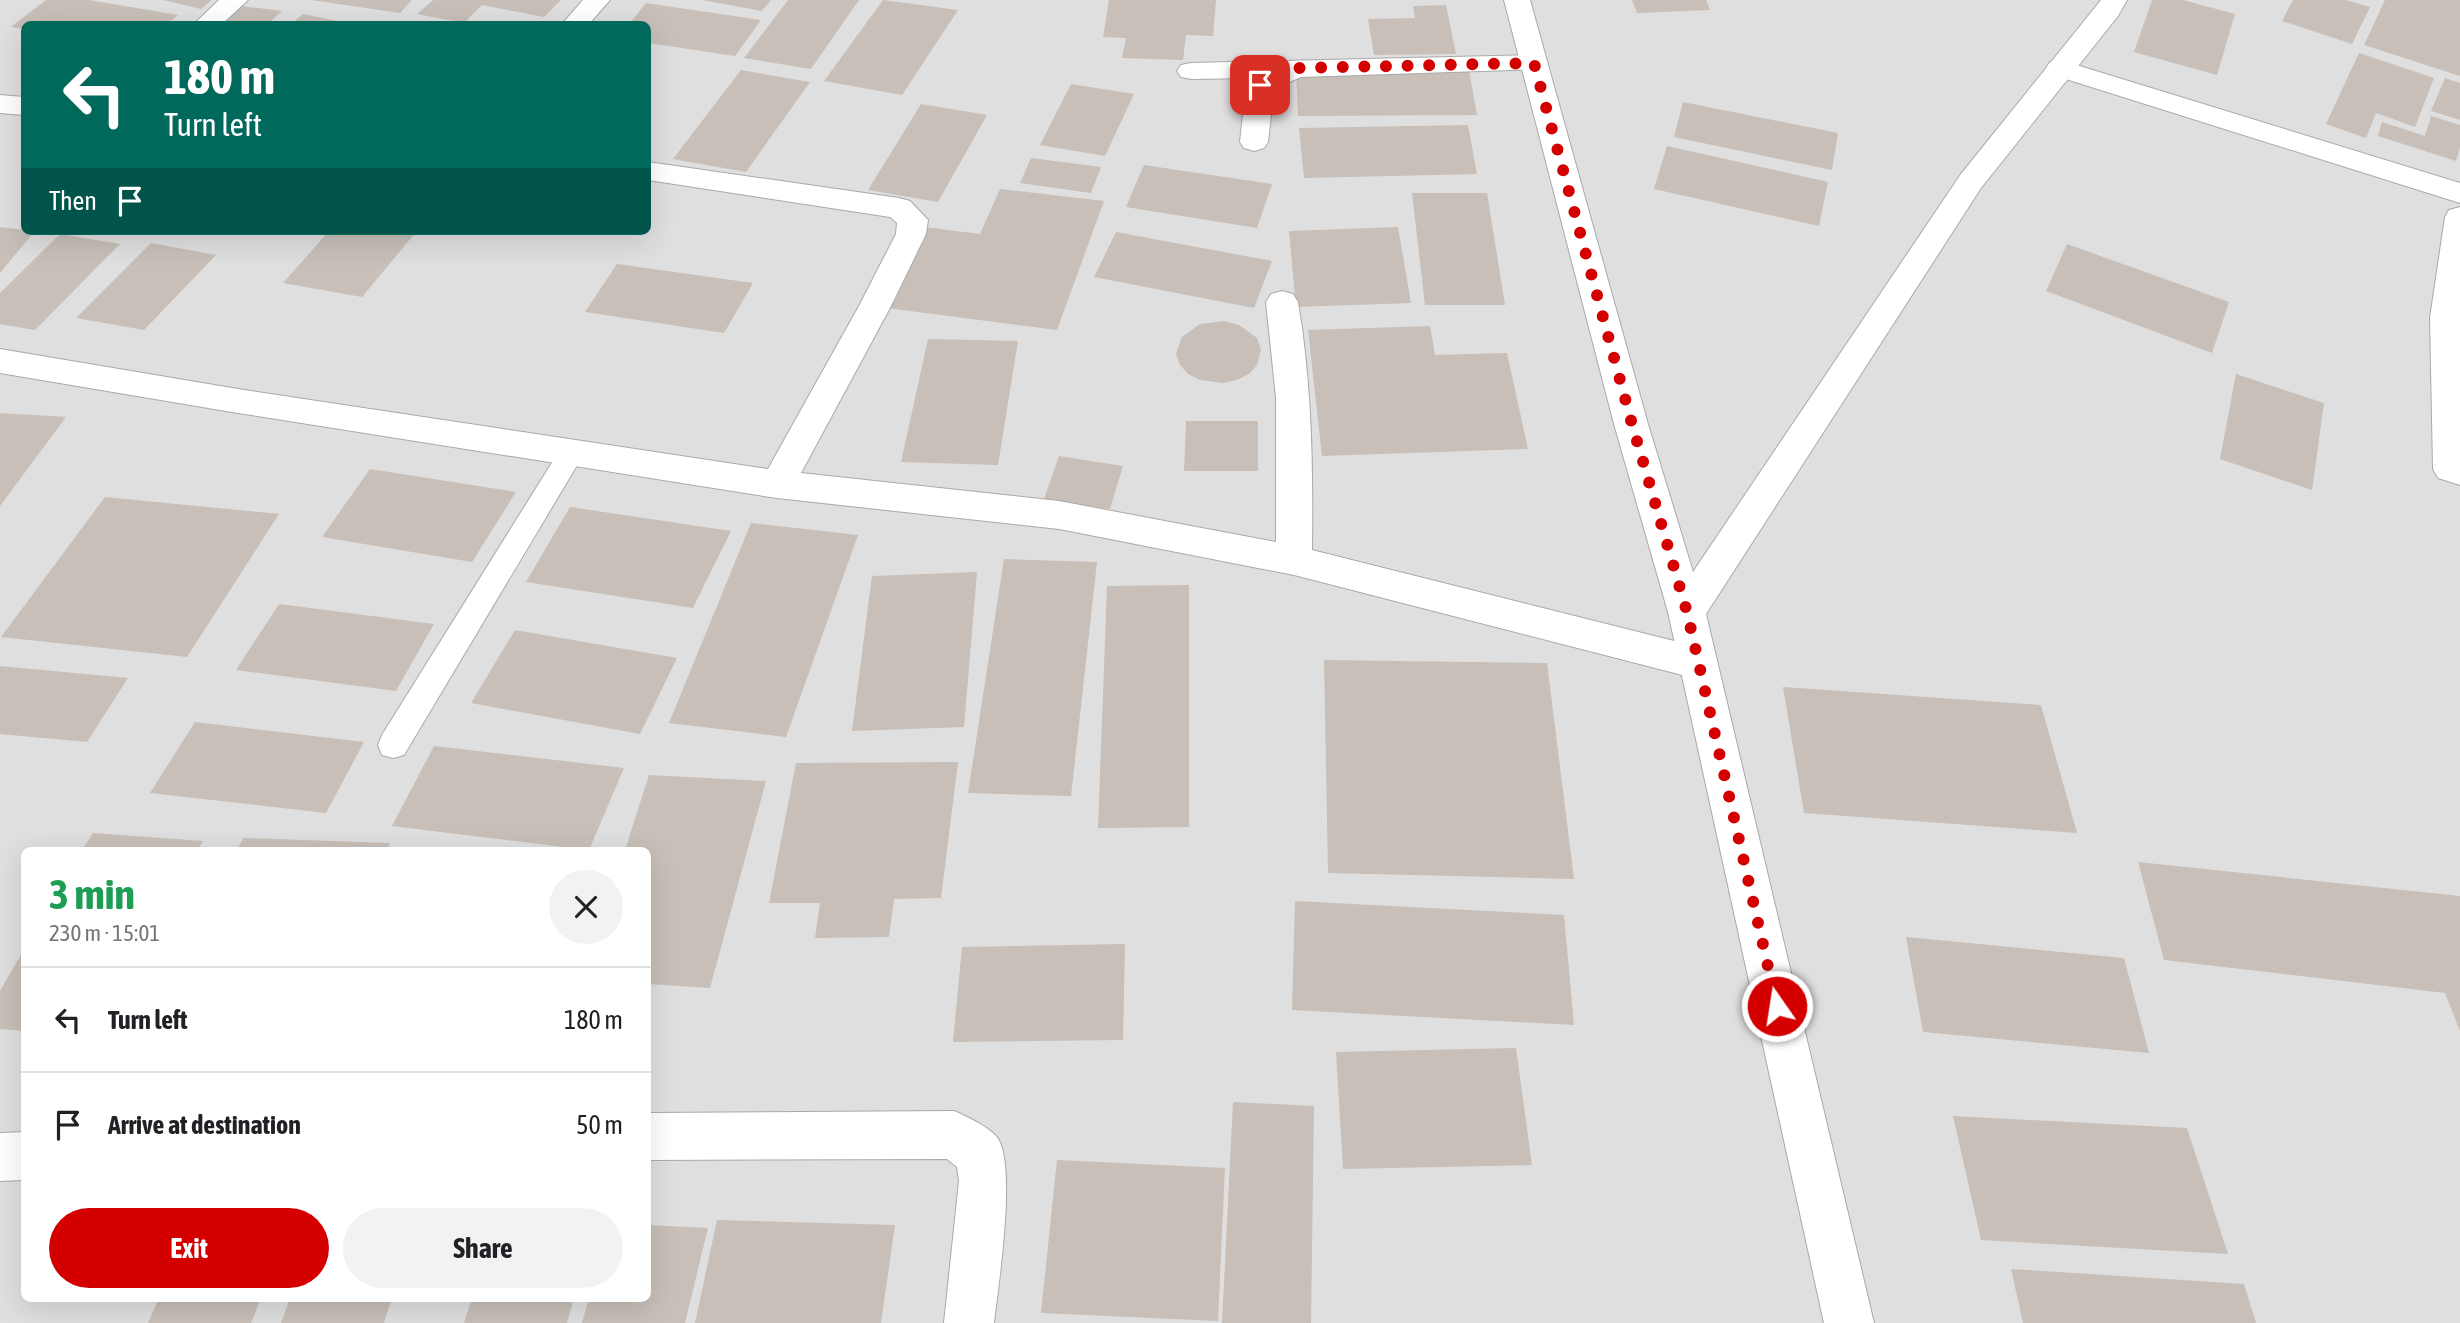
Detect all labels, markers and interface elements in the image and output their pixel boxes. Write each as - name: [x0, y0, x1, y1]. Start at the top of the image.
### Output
- text: 180 m: [164, 48, 275, 104]
- icon: left: [49, 49, 140, 140]
- pin: [1230, 55, 1290, 115]
- icon: arrive: [1241, 66, 1279, 104]
- text: Turn left: [164, 106, 262, 143]
- icon: arrive: [111, 182, 149, 220]
- text: Then: [49, 186, 97, 216]
- text: 3 min: [49, 870, 135, 918]
- button: close: [549, 870, 623, 944]
- text: 230 m · 15:01: [49, 920, 160, 946]
- position arrow: [1740, 969, 1814, 1043]
- icon: left: [49, 1001, 87, 1039]
- text: Turn left: [108, 1005, 188, 1035]
- text: 180 m: [564, 1005, 623, 1035]
- icon: arrive: [49, 1106, 87, 1144]
- text: Arrive at destination: [108, 1110, 301, 1140]
- text: 50 m: [576, 1110, 623, 1140]
- button: Exit: [49, 1208, 329, 1288]
- button: Share: [343, 1208, 623, 1288]

